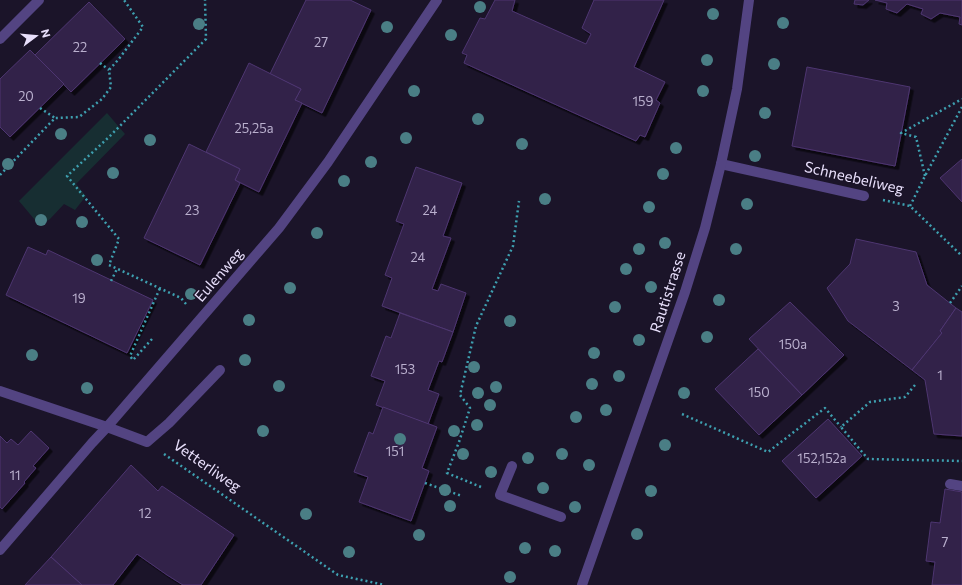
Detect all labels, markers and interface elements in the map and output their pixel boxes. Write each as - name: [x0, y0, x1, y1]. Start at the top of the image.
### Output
- north arrow: [16, 16, 56, 56]
- text: N: [39, 27, 53, 39]
- house number: 27: [314, 34, 328, 50]
- house number: 22: [73, 39, 87, 55]
- house number: 20: [18, 88, 34, 104]
- house number: 159: [633, 93, 654, 109]
- house number: 25,25a: [235, 120, 273, 136]
- street label: Schneebeliweg: [803, 157, 906, 197]
- house number: 23: [185, 202, 199, 218]
- house number: 24: [423, 202, 438, 218]
- street label: Eulenweg: [190, 244, 246, 305]
- house number: 24: [411, 249, 426, 265]
- street label: Rautistrasse: [645, 249, 689, 335]
- house number: 19: [72, 290, 86, 306]
- house number: 3: [892, 298, 900, 314]
- house number: 150a: [779, 336, 807, 352]
- house number: 153: [395, 361, 415, 377]
- house number: 1: [937, 367, 943, 383]
- house number: 150: [748, 384, 770, 400]
- street label: Vetterliweg: [170, 435, 245, 495]
- house number: 151: [386, 443, 404, 459]
- house number: 152,152a: [797, 450, 847, 466]
- house number: 11: [9, 467, 21, 483]
- house number: 12: [139, 505, 151, 521]
- house number: 7: [942, 534, 949, 550]

